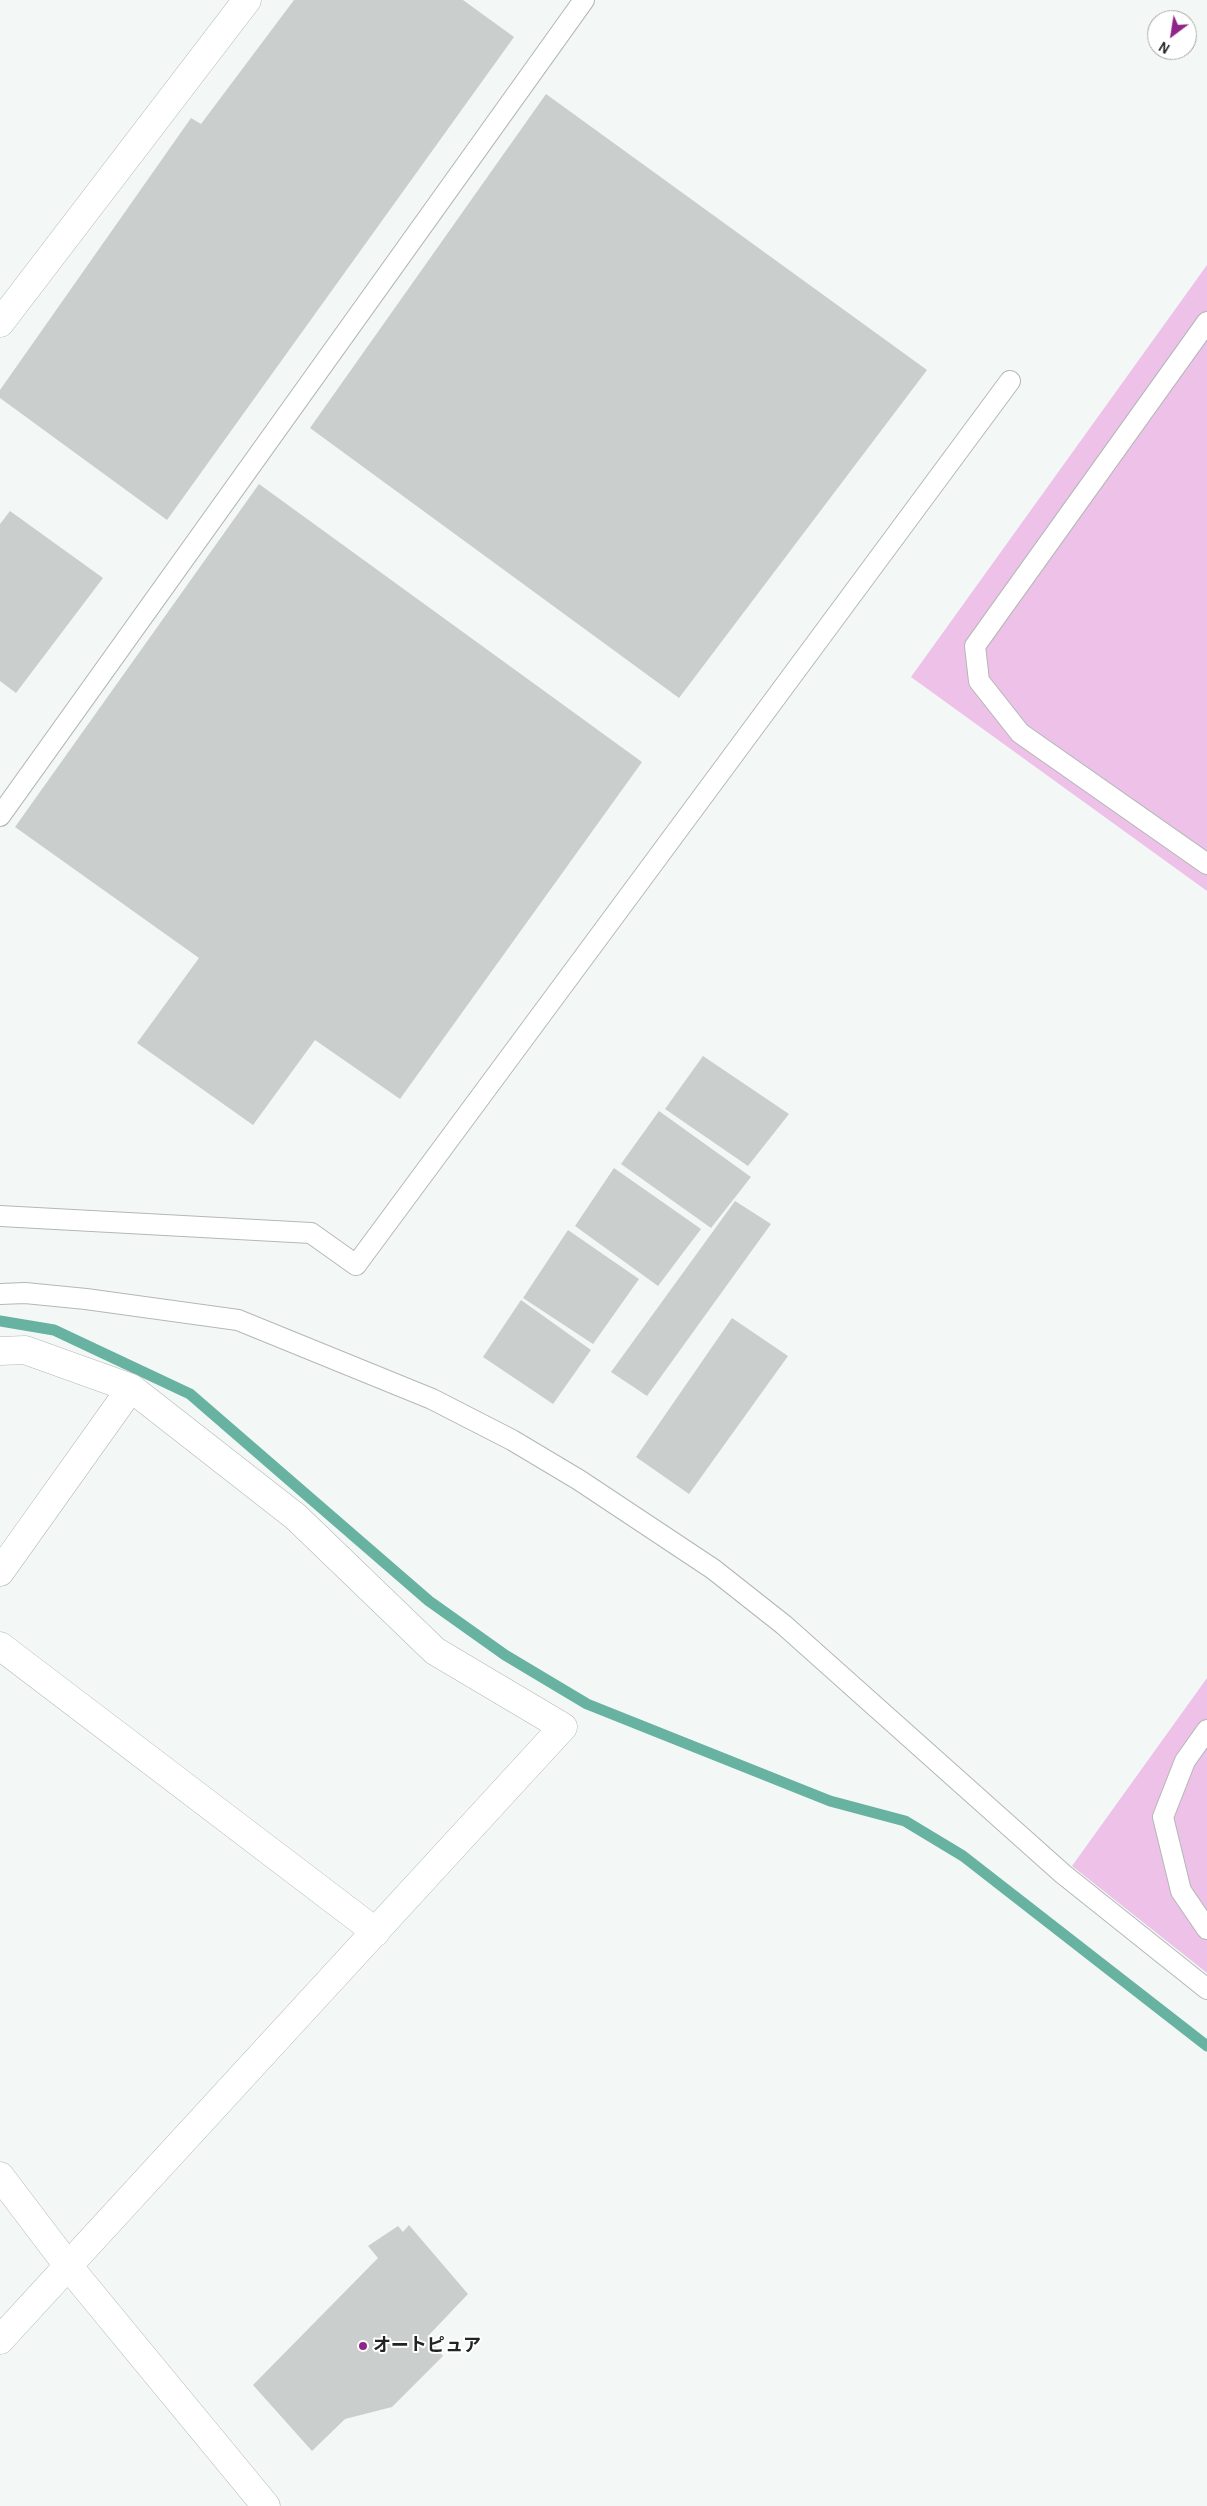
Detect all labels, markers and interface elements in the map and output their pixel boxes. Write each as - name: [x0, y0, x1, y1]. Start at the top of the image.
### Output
- north arrow: [1147, 10, 1197, 60]
- text: N: [1157, 38, 1173, 56]
- place label: オートピュア: [373, 2335, 481, 2357]
- marker: オートピュア: [357, 2340, 369, 2352]

